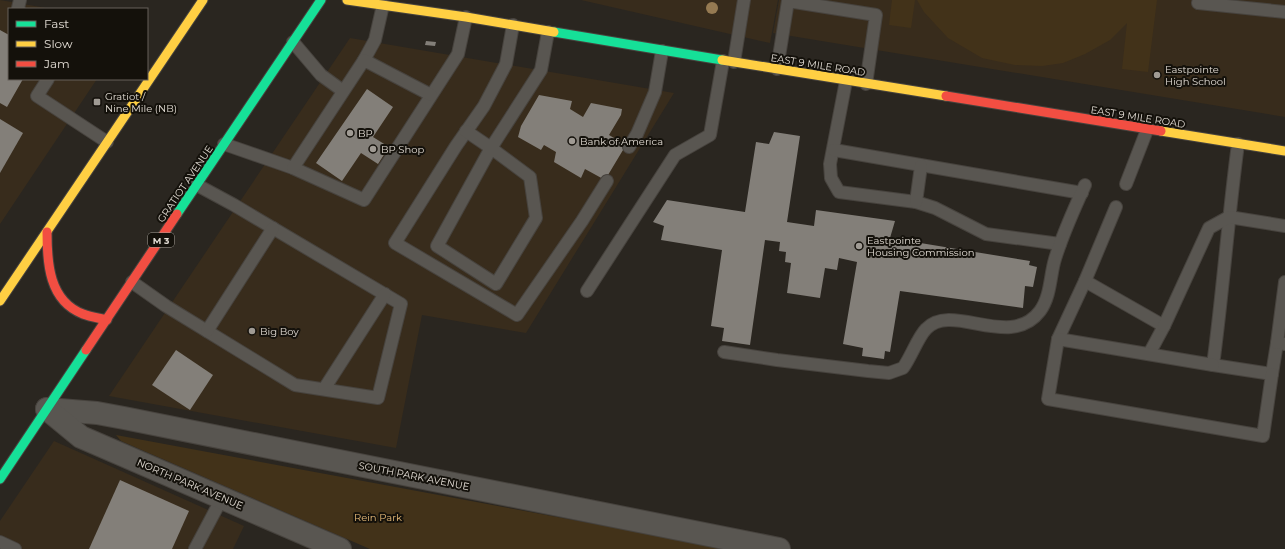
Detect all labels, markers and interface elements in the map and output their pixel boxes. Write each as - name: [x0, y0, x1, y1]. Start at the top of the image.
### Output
- legend: [8, 8, 148, 80]
- text: Fast: [44, 16, 69, 31]
- text: Slow: [44, 36, 73, 51]
- street label: EAST 9 MILE ROAD: [770, 51, 866, 79]
- text: Jam: [43, 56, 70, 71]
- place label: Eastpointe High School: [1165, 63, 1226, 88]
- marker: Eastpointe High School: [1152, 70, 1162, 80]
- place label: Gratiot / Nine Mile (NB): [105, 90, 177, 115]
- marker: Gratiot / Nine Mile (NB): [92, 97, 102, 107]
- street label: EAST 9 MILE ROAD: [1090, 103, 1186, 131]
- place label: BP: [358, 127, 373, 140]
- marker: BP: [345, 128, 355, 138]
- place label: Bank of America: [580, 135, 663, 148]
- marker: Bank of America: [567, 136, 577, 146]
- street label: GRATIOT AVENUE: [154, 143, 216, 225]
- place label: BP Shop: [381, 143, 425, 156]
- marker: BP Shop: [368, 144, 378, 154]
- road number: M 3: [148, 233, 174, 247]
- place label: Eastpointe Housing Commission: [867, 234, 974, 259]
- marker: Eastpointe Housing Commission: [854, 241, 864, 251]
- place label: Big Boy: [260, 325, 299, 338]
- marker: Big Boy: [247, 326, 257, 336]
- street label: NORTH PARK AVENUE: [135, 456, 245, 512]
- street label: SOUTH PARK AVENUE: [357, 459, 471, 493]
- park label: Rein Park: [354, 511, 402, 524]

